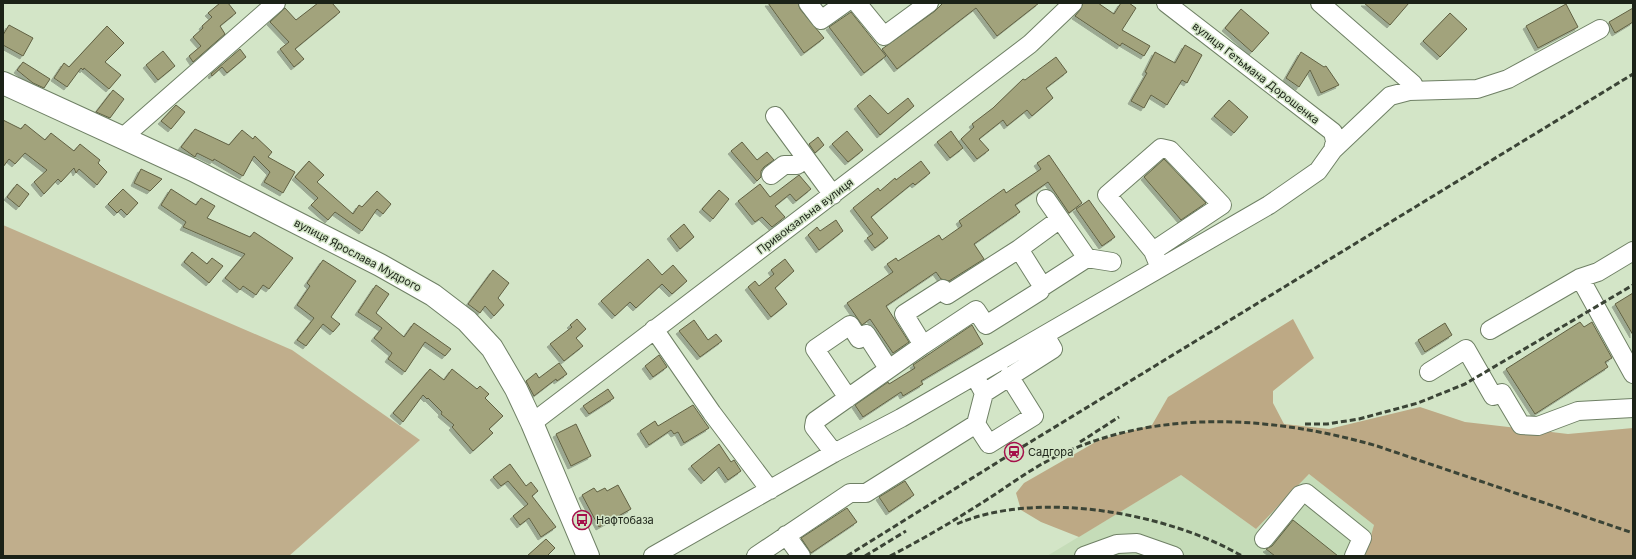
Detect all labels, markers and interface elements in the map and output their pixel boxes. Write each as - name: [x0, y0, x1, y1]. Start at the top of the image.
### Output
- street label: вулиця Гетьмана Дорошенка: [1190, 19, 1322, 127]
- street label: Привокзальна вулиця: [754, 175, 856, 257]
- street label: вулиця Ярослава Мудрого: [292, 215, 424, 295]
- station icon: Садгора: [1003, 441, 1025, 463]
- place label: Садгора: [1028, 445, 1073, 459]
- bus stop icon: Нафтобаза: [571, 509, 593, 531]
- place label: Нафтобаза: [596, 513, 654, 527]

